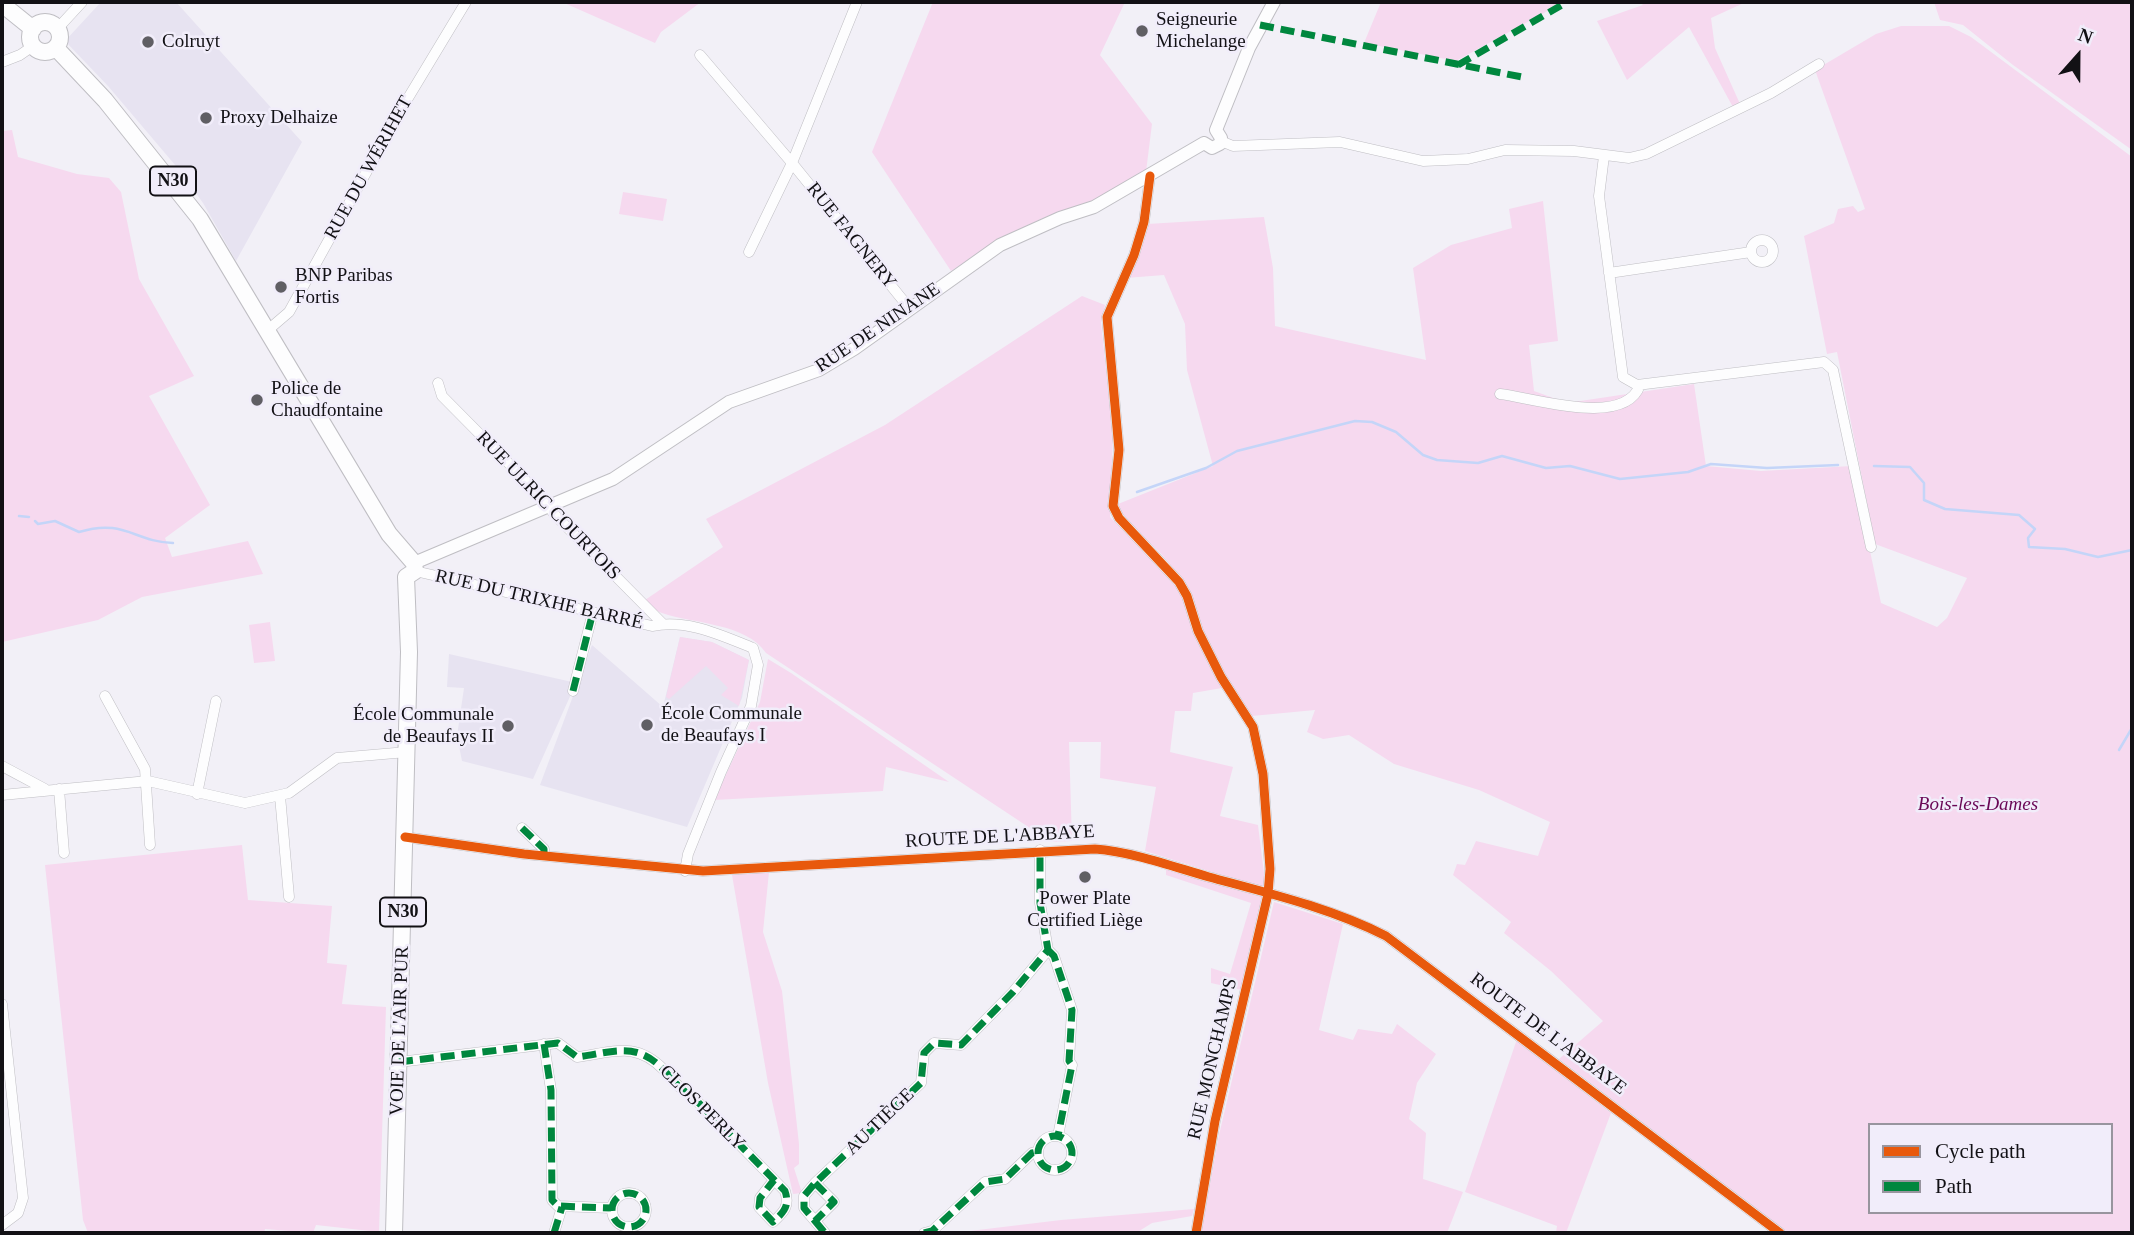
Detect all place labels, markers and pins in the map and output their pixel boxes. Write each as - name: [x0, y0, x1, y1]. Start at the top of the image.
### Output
- place label: Seigneurie Michelange: [1156, 9, 1246, 53]
- marker: Seigneurie Michelange: [1134, 23, 1150, 39]
- place label: Colruyt: [162, 31, 220, 53]
- marker: Colruyt: [140, 34, 156, 50]
- place label: Proxy Delhaize: [220, 107, 338, 129]
- marker: Proxy Delhaize: [198, 110, 214, 126]
- place label: BNP Paribas Fortis: [295, 265, 393, 309]
- marker: BNP Paribas Fortis: [273, 279, 289, 295]
- place label: Police de Chaudfontaine: [271, 378, 383, 422]
- marker: Police de Chaudfontaine: [249, 392, 265, 408]
- place label: École Communale de Beaufays I: [661, 703, 802, 747]
- place label: École Communale de Beaufays II: [353, 704, 494, 748]
- marker: École Communale de Beaufays I: [639, 717, 655, 733]
- marker: École Communale de Beaufays II: [500, 718, 516, 734]
- marker: Power Plate Certified Liège: [1077, 869, 1093, 885]
- place label: Power Plate Certified Liège: [1027, 888, 1143, 932]

